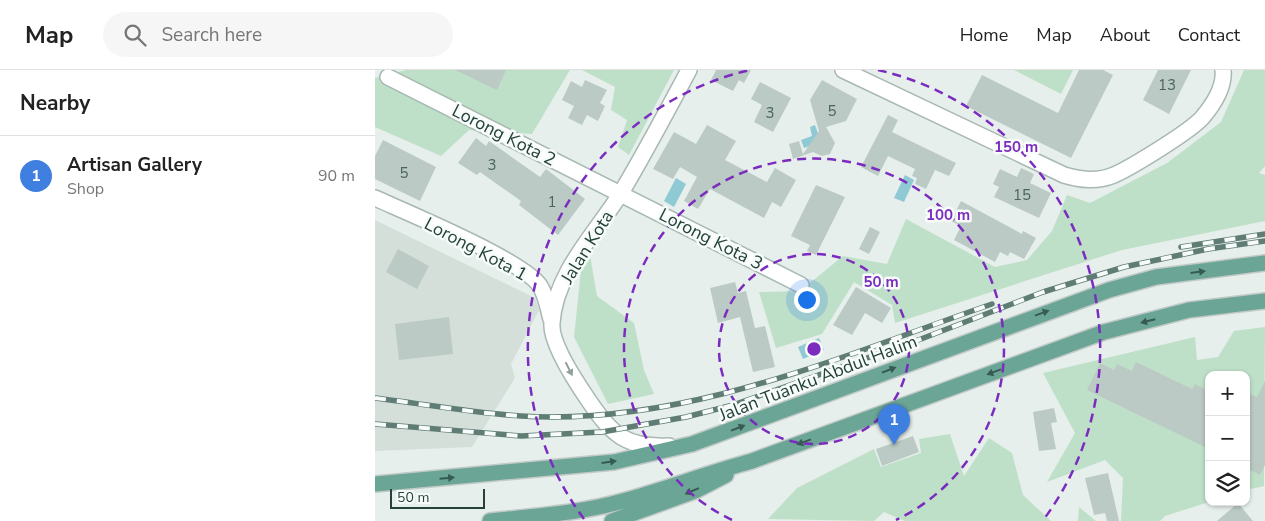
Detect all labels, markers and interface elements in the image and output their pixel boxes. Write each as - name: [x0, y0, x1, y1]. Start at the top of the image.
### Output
- search box: [103, 12, 453, 57]
- text: Map: [25, 19, 73, 51]
- icon: search: [121, 21, 149, 49]
- text: Search here: [161, 22, 262, 48]
- text: Home: [960, 23, 1008, 47]
- text: Map: [1036, 23, 1072, 47]
- text: About: [1100, 23, 1150, 47]
- text: Contact: [1178, 23, 1240, 47]
- house number: 13: [1158, 75, 1176, 95]
- text: Nearby: [20, 89, 90, 117]
- street label: Lorong Kota 2: [448, 99, 560, 171]
- house number: 5: [827, 101, 837, 121]
- house number: 3: [765, 103, 775, 123]
- text: 150 m: [994, 137, 1038, 157]
- text: Artisan Gallery: [67, 152, 202, 178]
- house number: 3: [487, 155, 497, 175]
- house number: 5: [399, 163, 409, 183]
- text: 1: [31, 165, 41, 187]
- text: 90 m: [318, 165, 355, 187]
- text: Shop: [67, 178, 104, 200]
- house number: 15: [1013, 185, 1031, 205]
- house number: 1: [547, 192, 557, 212]
- street label: Lorong Kota 3: [655, 203, 767, 275]
- text: 100 m: [926, 205, 970, 225]
- street label: Jalan Kota: [555, 206, 619, 289]
- street label: Lorong Kota 1: [420, 212, 532, 286]
- one-way arrow: [1190, 268, 1206, 276]
- text: 50 m: [863, 272, 899, 292]
- your location: [794, 287, 820, 313]
- one-way arrow: [1034, 309, 1049, 316]
- one-way arrow: [1141, 317, 1156, 325]
- street label: Jalan Tuanku Abdul Halim: [714, 329, 921, 427]
- centre of rings: [805, 340, 823, 358]
- one-way arrow: [565, 361, 573, 376]
- one-way arrow: [882, 366, 897, 374]
- one-way arrow: [986, 368, 1001, 376]
- map controls: [1205, 371, 1250, 506]
- button: +: [1205, 371, 1250, 416]
- pin: 1: [878, 404, 910, 445]
- button: −: [1205, 416, 1250, 461]
- one-way arrow: [731, 424, 745, 432]
- one-way arrow: [796, 438, 811, 446]
- one-way arrow: [602, 458, 618, 466]
- button: layers: [1205, 461, 1250, 506]
- one-way arrow: [440, 474, 456, 482]
- scale bar: [390, 486, 485, 509]
- text: 50 m: [397, 488, 429, 507]
- one-way arrow: [685, 488, 699, 496]

